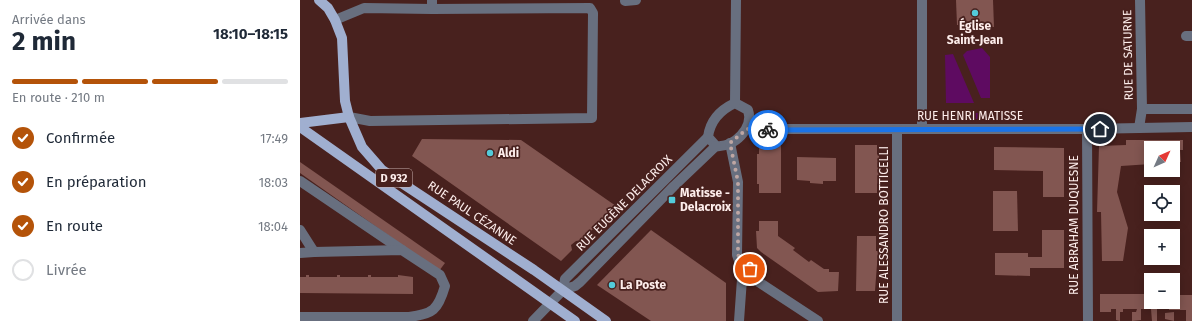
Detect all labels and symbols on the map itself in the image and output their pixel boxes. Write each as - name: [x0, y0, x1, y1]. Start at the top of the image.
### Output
- marker: Église Saint-Jean: [970, 8, 980, 18]
- street label: RUE DE SATURNE: [1120, 9, 1136, 101]
- place label: Église Saint-Jean: [947, 17, 1003, 47]
- street label: RUE HENRI MATISSE: [917, 109, 1023, 123]
- courier: [748, 110, 788, 150]
- pin: [1083, 112, 1117, 146]
- north arrow: [1144, 141, 1180, 177]
- place label: Aldi: [497, 146, 519, 160]
- street label: RUE ALESSANDRO BOTTICELLI: [877, 146, 891, 304]
- marker: Aldi: [485, 148, 495, 158]
- street label: RUE EUGÈNE DELACROIX: [572, 151, 675, 254]
- street label: RUE ABRAHAM DUQUESNE: [1067, 155, 1081, 295]
- road number: D 932: [376, 169, 412, 187]
- street label: RUE PAUL CÉZANNE: [425, 177, 520, 248]
- place label: Matisse - Delacroix: [680, 186, 732, 214]
- marker: Matisse - Delacroix: [667, 195, 677, 205]
- pin: [733, 252, 767, 286]
- place label: La Poste: [620, 278, 667, 292]
- marker: La Poste: [607, 280, 617, 290]

